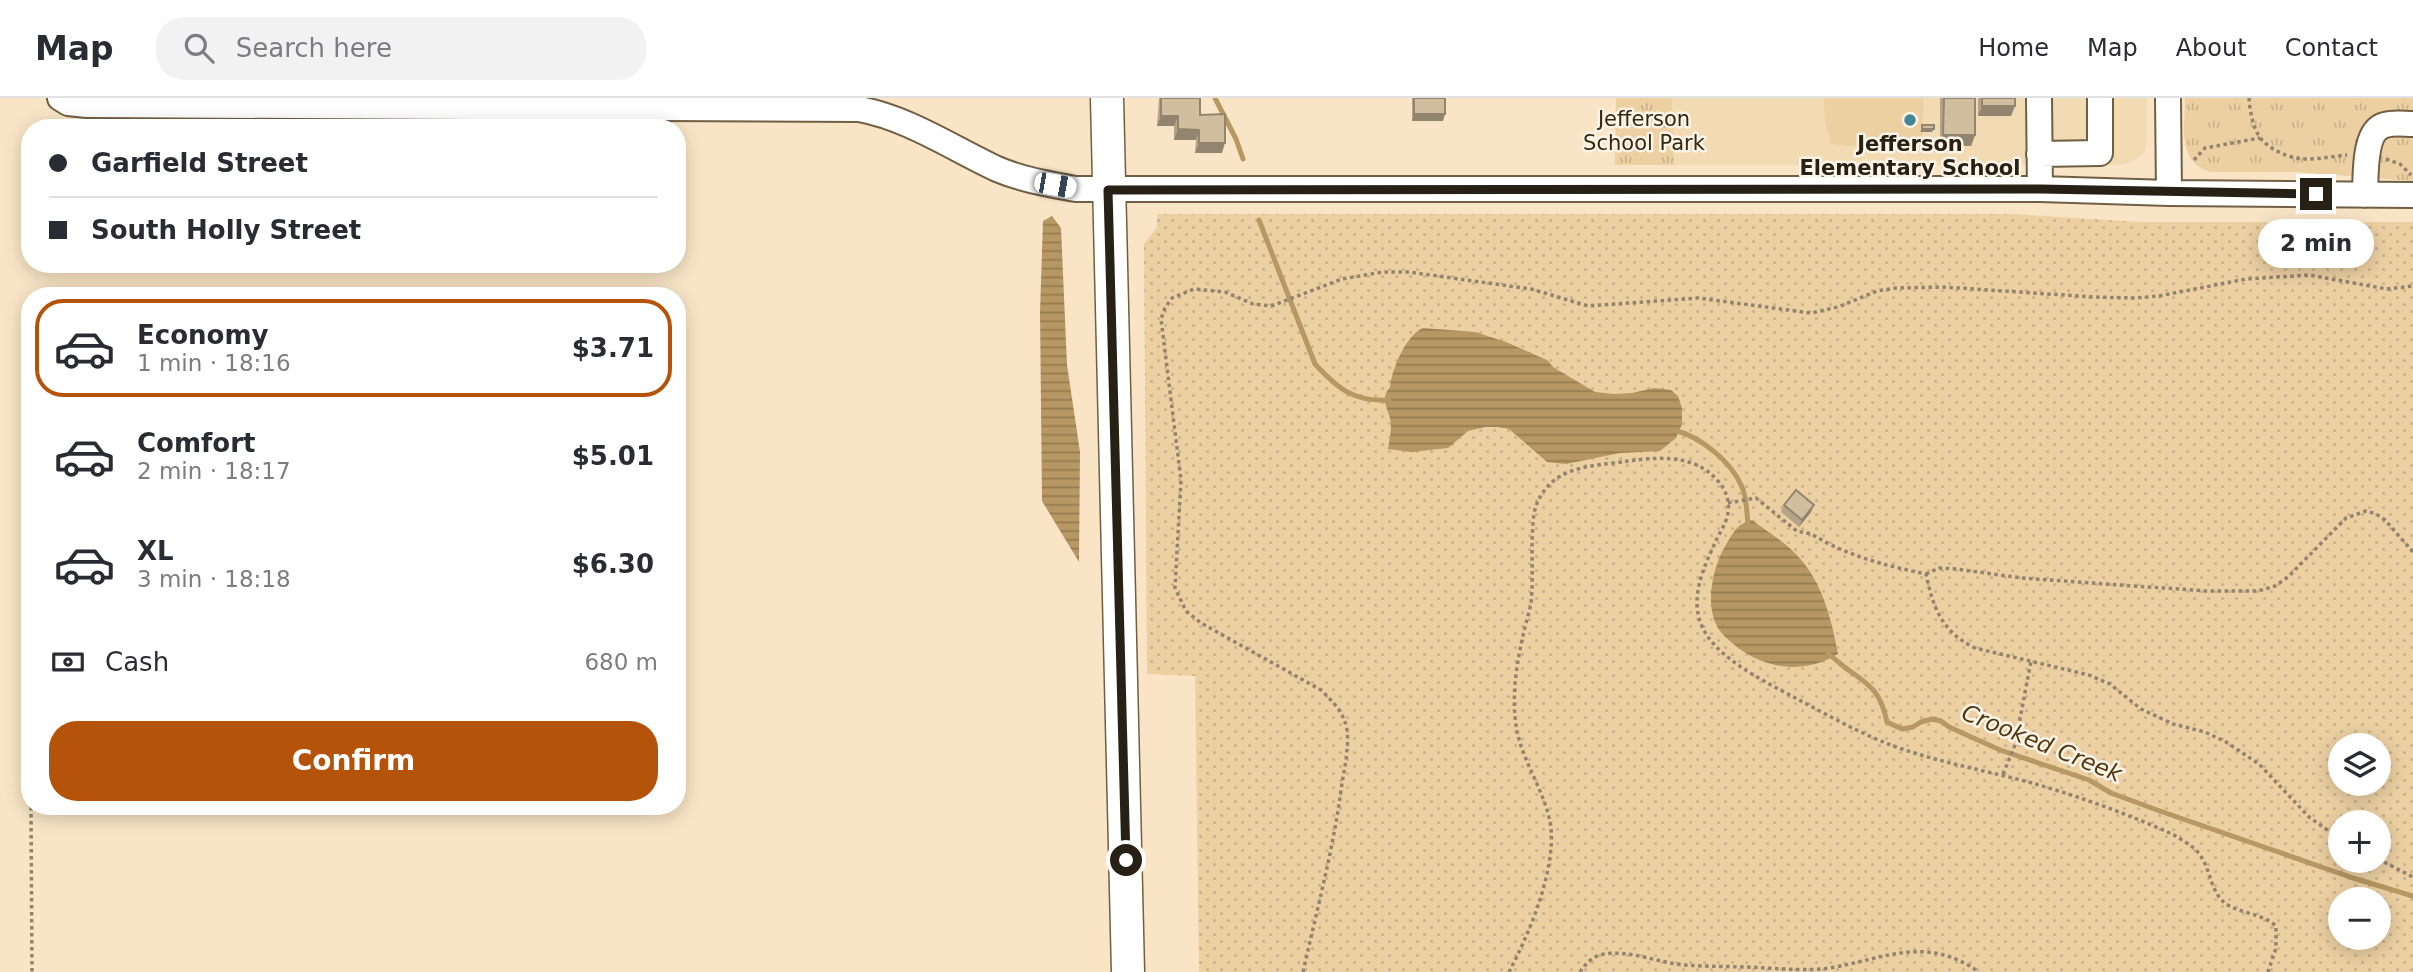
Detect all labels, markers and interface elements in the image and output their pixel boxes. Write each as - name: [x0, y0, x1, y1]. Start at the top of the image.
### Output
- search box: [156, 17, 646, 80]
- text: Map: [35, 29, 114, 68]
- icon: search: [180, 29, 218, 67]
- text: Search here: [236, 33, 392, 63]
- text: Home: [1978, 34, 2049, 62]
- text: Map: [2087, 34, 2138, 62]
- text: About: [2176, 34, 2247, 62]
- text: Contact: [2285, 34, 2378, 62]
- park label: Jefferson School Park: [1583, 107, 1706, 155]
- marker: Jefferson Elementary School: [1902, 112, 1918, 128]
- place label: Jefferson Elementary School: [1799, 132, 2021, 180]
- text: Garfield Street: [91, 148, 308, 178]
- car: [1033, 171, 1078, 199]
- route end: [2300, 178, 2332, 210]
- text: South Holly Street: [91, 215, 361, 245]
- callout: 2 min: [2258, 218, 2374, 268]
- text: 2 min: [2280, 230, 2352, 256]
- icon: car: [53, 317, 116, 380]
- text: Economy: [137, 320, 268, 350]
- text: $3.71: [572, 333, 654, 363]
- text: 1 min · 18:16: [137, 350, 291, 376]
- icon: car: [53, 425, 116, 488]
- text: Comfort: [137, 428, 255, 458]
- text: $5.01: [572, 441, 654, 471]
- text: 2 min · 18:17: [137, 458, 291, 484]
- icon: car: [53, 533, 116, 596]
- text: XL: [137, 536, 174, 566]
- text: $6.30: [572, 549, 654, 579]
- text: 3 min · 18:18: [137, 566, 291, 592]
- icon: cash: [49, 643, 87, 681]
- text: Cash: [105, 647, 169, 677]
- text: 680 m: [584, 649, 658, 675]
- water label: Crooked Creek: [1958, 699, 2127, 788]
- button: Confirm: [49, 721, 658, 801]
- map controls: [2328, 733, 2391, 950]
- button: layers: [2328, 733, 2391, 796]
- button: +: [2328, 810, 2391, 873]
- route start: [1110, 844, 1142, 876]
- button: −: [2328, 887, 2391, 950]

